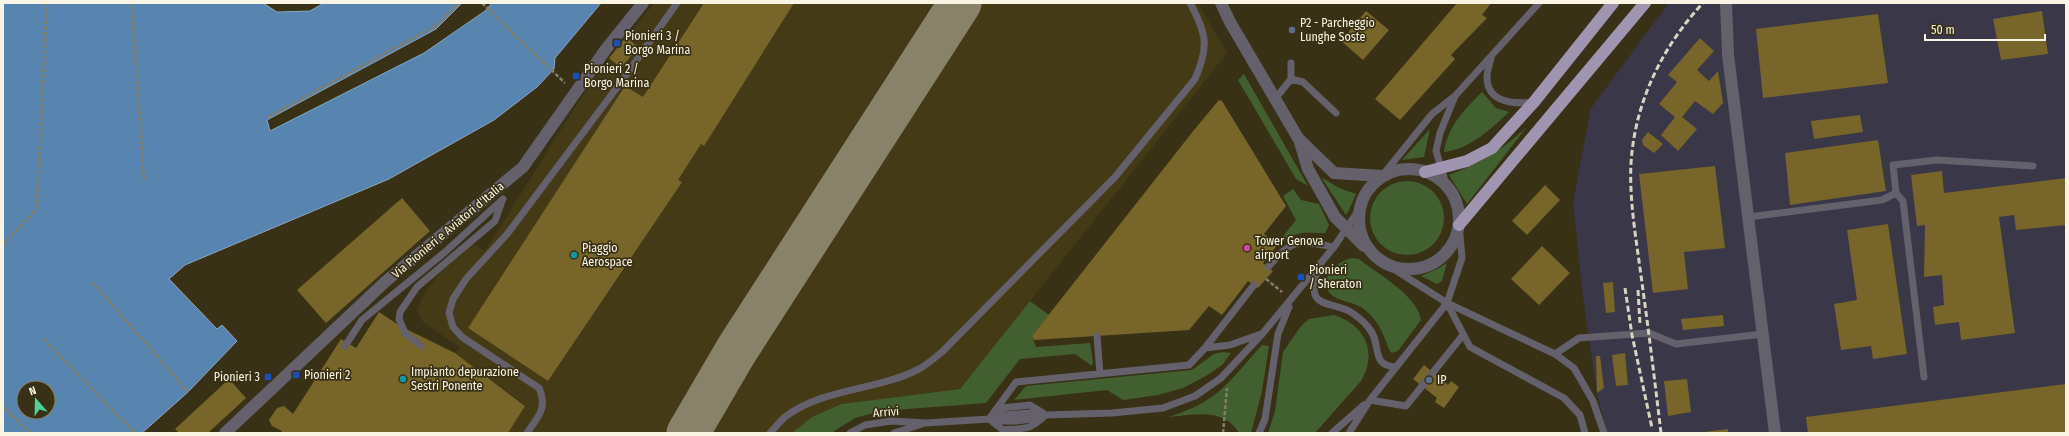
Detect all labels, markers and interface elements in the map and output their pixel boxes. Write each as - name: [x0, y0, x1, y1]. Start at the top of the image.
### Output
- place label: P2 - Parcheggio Lunghe Soste: [1300, 16, 1375, 44]
- scale bar: [1925, 16, 2045, 42]
- text: 50 m: [1931, 23, 1955, 37]
- marker: P2 - Parcheggio Lunghe Soste: [1287, 25, 1297, 35]
- place label: Pionieri 3 / Borgo Marina: [625, 29, 690, 57]
- marker: Pionieri 3 / Borgo Marina: [612, 38, 622, 48]
- place label: Pionieri 2 / Borgo Marina: [584, 62, 649, 90]
- marker: Pionieri 2 / Borgo Marina: [571, 71, 581, 81]
- street label: Via Pionieri e Aviatori d'Italia: [389, 179, 507, 281]
- place label: Tower Genova airport: [1255, 234, 1324, 262]
- place label: Piaggio Aerospace: [582, 241, 633, 269]
- marker: Tower Genova airport: [1242, 243, 1252, 253]
- marker: Piaggio Aerospace: [569, 250, 579, 260]
- place label: Pionieri / Sheraton: [1309, 263, 1362, 291]
- marker: Pionieri / Sheraton: [1296, 272, 1306, 282]
- place label: Impianto depurazione Sestri Ponente: [411, 365, 519, 393]
- place label: Pionieri 2: [304, 368, 350, 382]
- place label: Pionieri 3: [214, 370, 260, 384]
- marker: Pionieri 2: [291, 370, 301, 380]
- marker: Pionieri 3: [263, 372, 273, 382]
- place label: IP: [1437, 373, 1446, 387]
- marker: Impianto depurazione Sestri Ponente: [398, 374, 408, 384]
- marker: IP: [1424, 375, 1434, 385]
- north arrow: [16, 380, 56, 420]
- text: N: [27, 384, 38, 398]
- street label: Arrivi: [873, 404, 899, 420]

